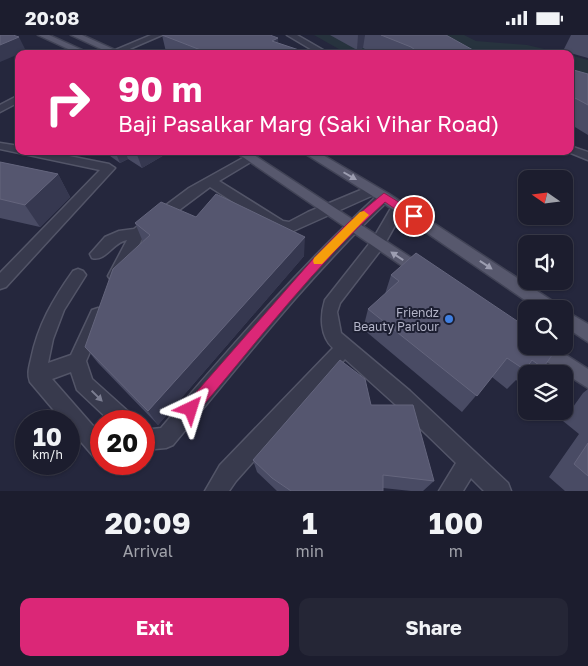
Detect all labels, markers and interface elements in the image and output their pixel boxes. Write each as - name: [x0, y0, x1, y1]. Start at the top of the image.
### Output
- text: 20:08: [25, 6, 80, 29]
- text: 90 m: [118, 68, 202, 110]
- icon: right: [35, 70, 100, 135]
- text: Baji Pasalkar Marg (Saki Vihar Road): [118, 110, 499, 137]
- north arrow: [518, 170, 572, 225]
- map controls: [518, 170, 573, 420]
- one-way arrow: [343, 171, 356, 180]
- pin: [393, 195, 435, 237]
- icon: arrive: [400, 202, 428, 230]
- button: sound: [518, 235, 573, 290]
- one-way arrow: [391, 251, 404, 260]
- one-way arrow: [479, 260, 492, 270]
- button: search: [518, 300, 573, 355]
- place label: Friendz Beauty Parlour: [353, 305, 439, 334]
- marker: Friendz Beauty Parlour: [443, 313, 455, 325]
- button: layers: [518, 365, 573, 420]
- position arrow: [164, 382, 216, 434]
- one-way arrow: [91, 390, 103, 402]
- speed limit sign: 20: [90, 410, 155, 475]
- text: 10: [33, 421, 62, 452]
- text: km/h: [32, 447, 63, 462]
- text: 20:09: [105, 505, 191, 541]
- text: 1: [302, 505, 317, 541]
- text: 100: [429, 505, 483, 541]
- text: Arrival: [123, 541, 173, 561]
- text: min: [296, 541, 324, 561]
- text: m: [449, 541, 463, 561]
- button: Exit: [20, 598, 289, 656]
- button: Share: [299, 598, 568, 656]

